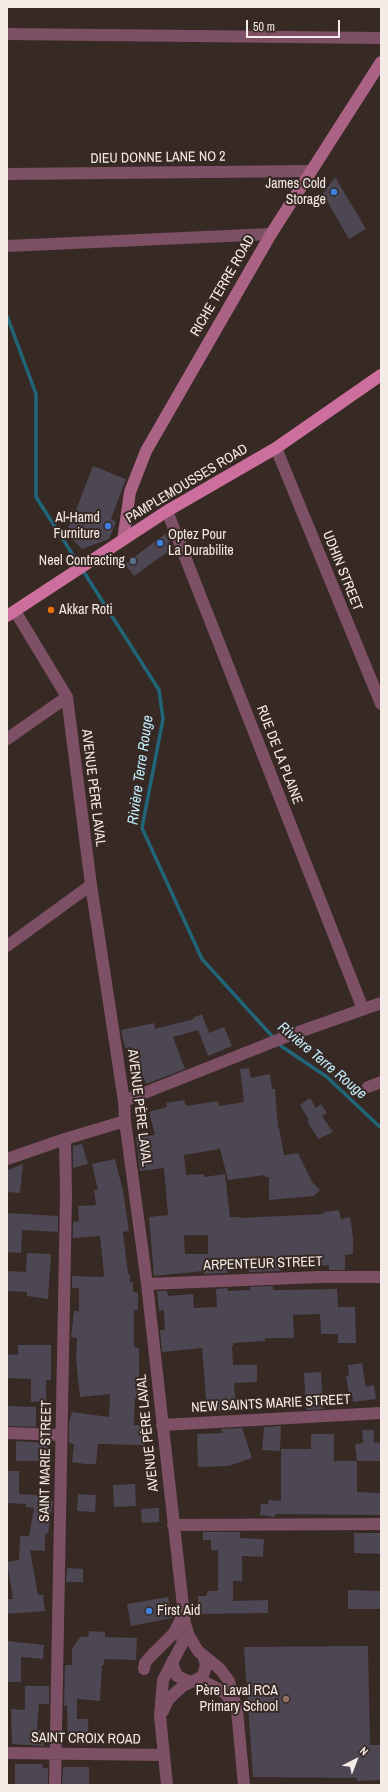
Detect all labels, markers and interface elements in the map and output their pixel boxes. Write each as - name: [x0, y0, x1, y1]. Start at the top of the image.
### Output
- scale bar: [248, 12, 342, 38]
- text: 50 m: [253, 19, 275, 35]
- street label: DIEU DONNE LANE NO 2: [90, 148, 226, 168]
- place label: James Cold Storage: [265, 176, 326, 208]
- marker: James Cold Storage: [329, 187, 339, 197]
- street label: RICHE TERRE ROAD: [187, 232, 259, 340]
- street label: PAMPLEMOUSSES ROAD: [123, 441, 251, 527]
- place label: Al-Hamd Furniture: [53, 510, 100, 542]
- marker: Al-Hamd Furniture: [103, 521, 113, 531]
- place label: Optez Pour La Durabilite: [168, 527, 234, 560]
- street label: UDHIN STREET: [318, 529, 366, 613]
- marker: Optez Pour La Durabilite: [155, 538, 165, 548]
- place label: Neel Contracting: [39, 553, 125, 569]
- marker: Neel Contracting: [128, 556, 138, 566]
- place label: Akkar Roti: [59, 602, 113, 618]
- marker: Akkar Roti: [46, 605, 56, 615]
- street label: RUE DE LA PLAINE: [252, 703, 306, 807]
- water label: Rivière Terre Rouge: [124, 714, 158, 826]
- street label: AVENUE PÈRE LAVAL: [77, 728, 109, 848]
- water label: Rivière Terre Rouge: [274, 1019, 370, 1103]
- street label: AVENUE PÈRE LAVAL: [123, 1048, 155, 1168]
- street label: ARPENTEUR STREET: [203, 1254, 323, 1274]
- street label: AVENUE PÈRE LAVAL: [133, 1373, 163, 1493]
- street label: NEW SAINTS MARIE STREET: [191, 1391, 351, 1417]
- street label: SAINT MARIE STREET: [37, 1400, 55, 1522]
- place label: First Aid: [157, 1603, 200, 1619]
- marker: First Aid: [144, 1606, 154, 1616]
- place label: Père Laval RCA Primary School: [196, 1683, 278, 1716]
- marker: Père Laval RCA Primary School: [281, 1694, 291, 1704]
- street label: SAINT CROIX ROAD: [31, 1730, 141, 1748]
- north arrow: [336, 1740, 376, 1780]
- text: N: [357, 1744, 371, 1758]

